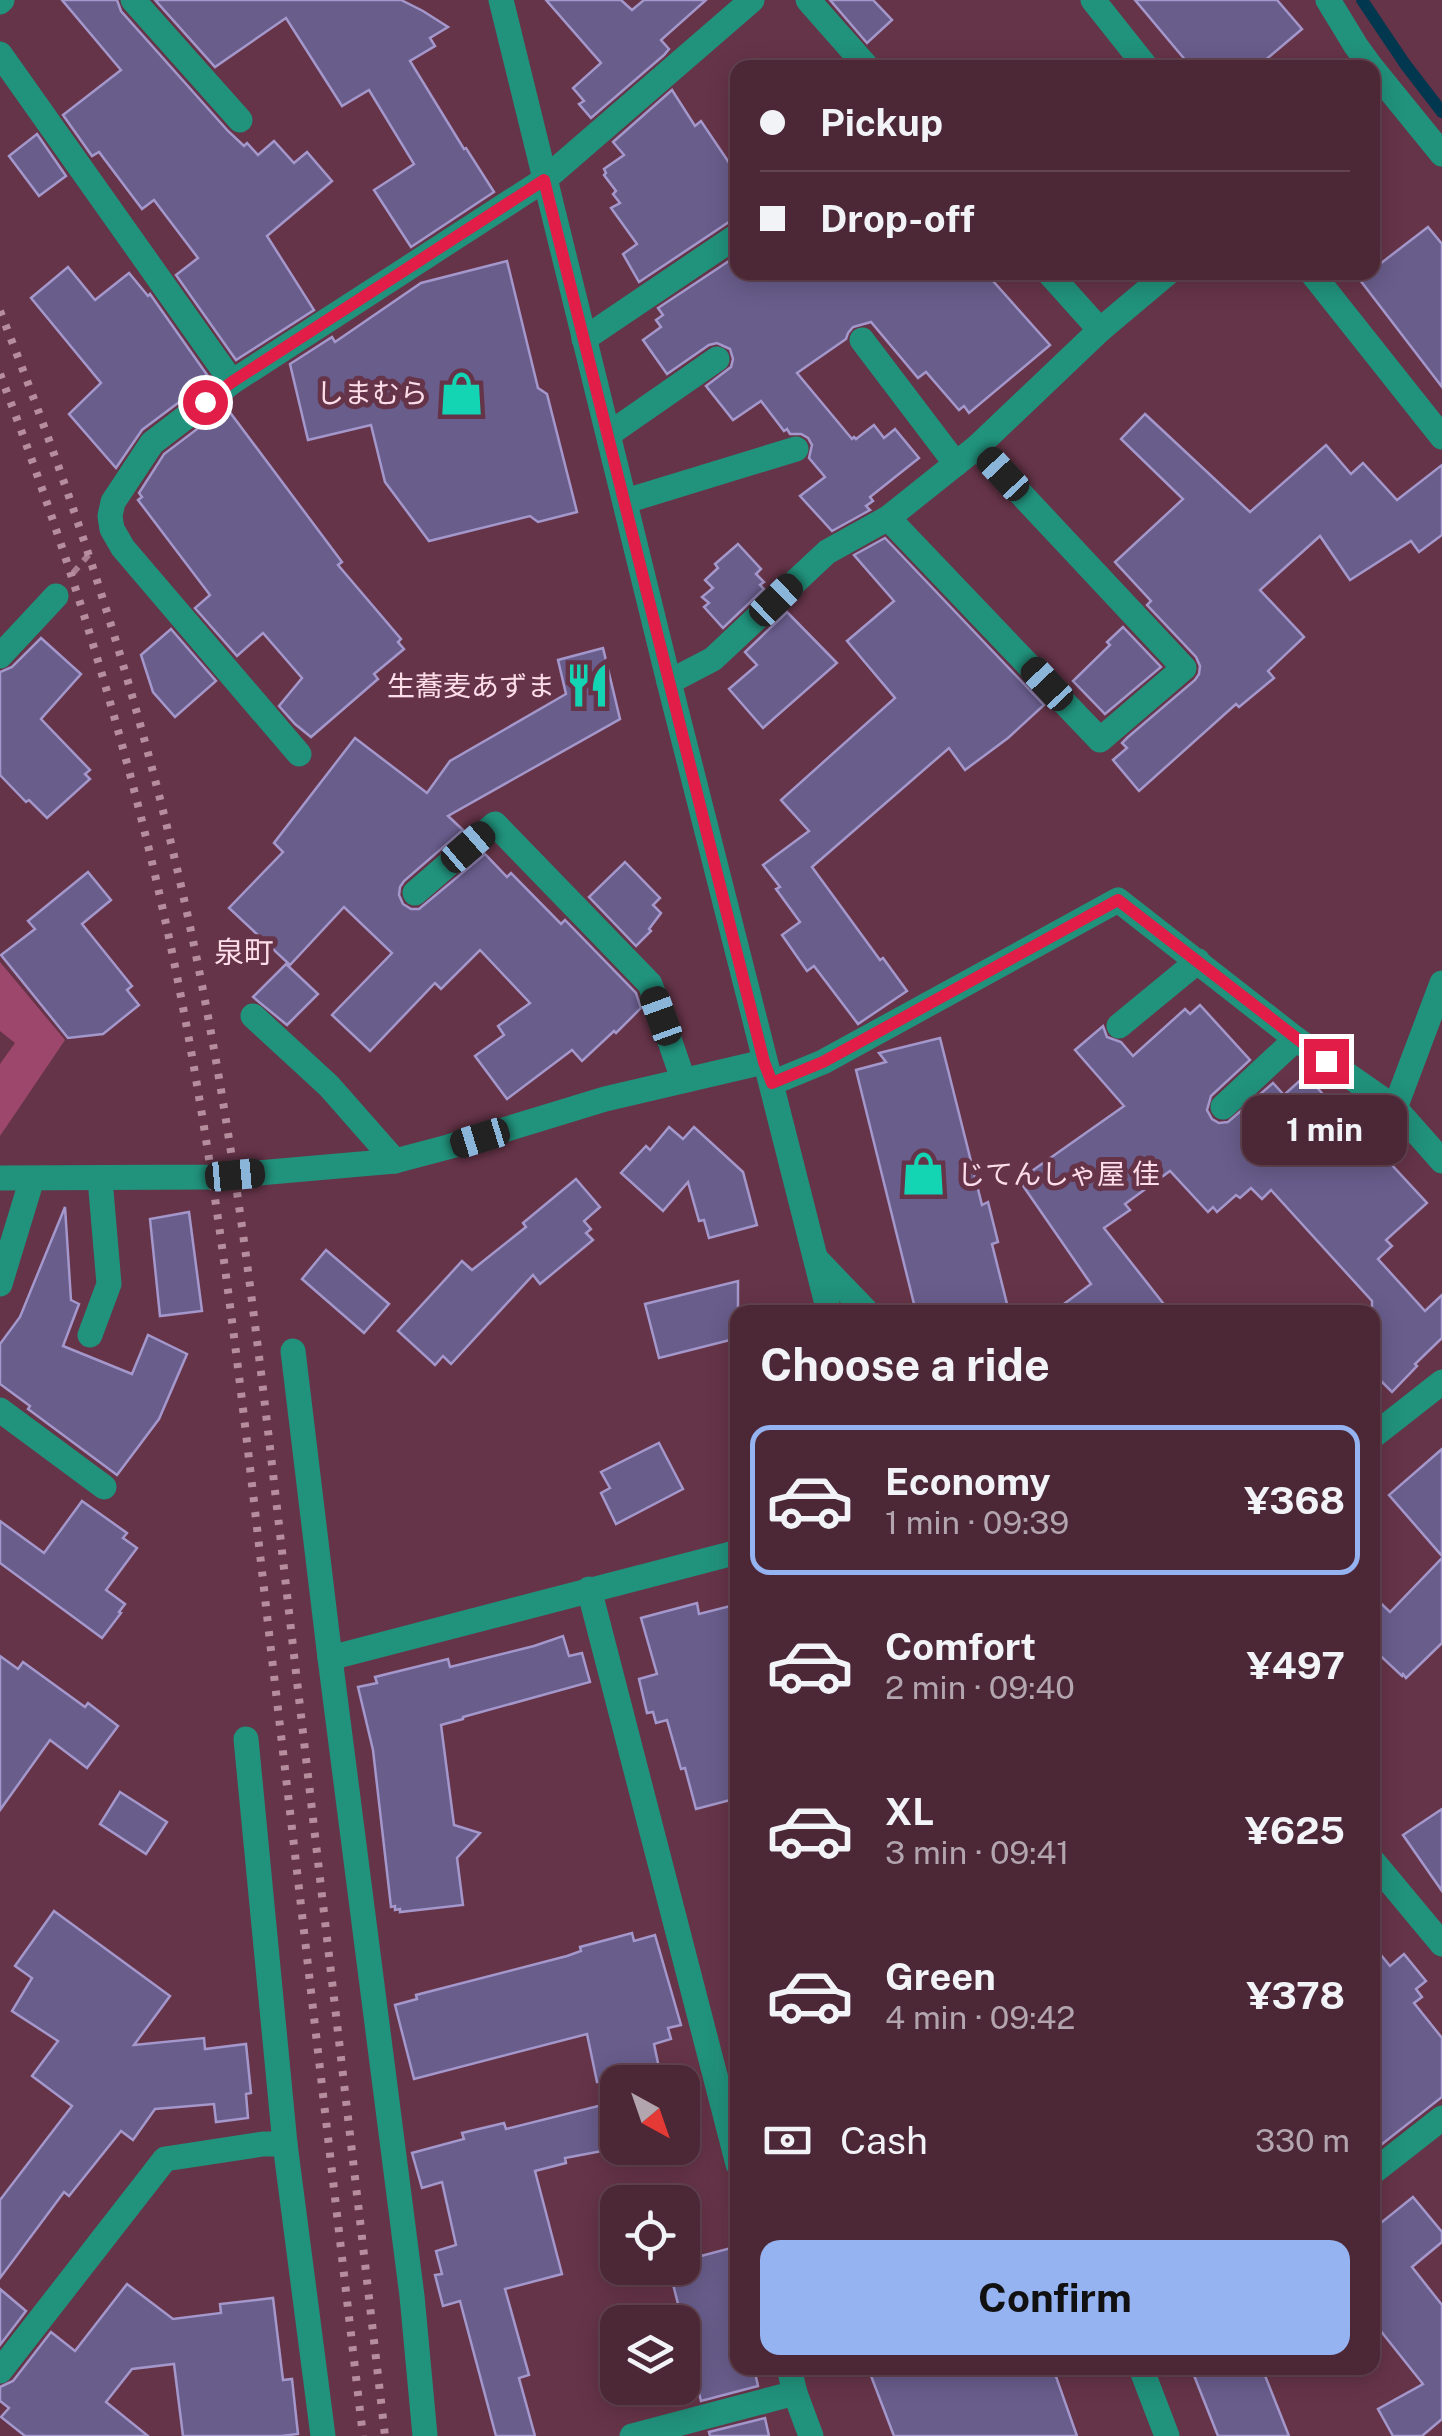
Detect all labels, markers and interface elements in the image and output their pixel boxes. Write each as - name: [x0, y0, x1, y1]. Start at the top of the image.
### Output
- text: Pickup: [820, 100, 943, 145]
- text: Drop-off: [820, 196, 975, 241]
- shop icon: しまむら: [437, 369, 485, 417]
- place label: しまむら: [316, 376, 428, 409]
- route start: [183, 380, 228, 425]
- car: [972, 442, 1034, 506]
- car: [744, 568, 808, 632]
- car: [1016, 652, 1078, 716]
- restaurant icon: 生蕎麦あずま: [564, 662, 612, 710]
- place label: 生蕎麦あずま: [387, 669, 555, 702]
- car: [436, 816, 500, 878]
- district label: 泉町: [214, 934, 274, 970]
- car: [637, 983, 685, 1049]
- route end: [1304, 1039, 1349, 1084]
- callout: 1 min: [1244, 1096, 1408, 1166]
- text: 1 min: [1286, 1111, 1363, 1148]
- car: [447, 1115, 513, 1161]
- shop icon: じてんしゃ屋 佳: [900, 1150, 948, 1198]
- car: [204, 1157, 266, 1193]
- place label: じてんしゃ屋 佳: [957, 1157, 1160, 1190]
- text: Choose a ride: [760, 1338, 1050, 1391]
- icon: car: [765, 1455, 855, 1545]
- text: Economy: [885, 1459, 1051, 1504]
- text: ¥368: [1244, 1478, 1345, 1523]
- text: 1 min · 09:39: [885, 1504, 1069, 1541]
- icon: car: [765, 1620, 855, 1710]
- text: Comfort: [885, 1624, 1036, 1669]
- text: ¥497: [1247, 1643, 1345, 1688]
- text: 2 min · 09:40: [885, 1669, 1075, 1706]
- icon: car: [765, 1785, 855, 1875]
- text: XL: [885, 1789, 934, 1834]
- text: ¥625: [1245, 1808, 1345, 1853]
- text: 3 min · 09:41: [885, 1834, 1069, 1871]
- icon: car: [765, 1950, 855, 2040]
- text: Green: [885, 1954, 996, 1999]
- text: ¥378: [1246, 1973, 1345, 2018]
- text: 4 min · 09:42: [885, 1999, 1075, 2036]
- north arrow: [600, 2065, 700, 2165]
- map controls: [600, 2065, 700, 2405]
- icon: cash: [760, 2113, 815, 2168]
- text: Cash: [840, 2118, 928, 2163]
- text: 330 m: [1255, 2122, 1350, 2159]
- button: locate: [600, 2185, 700, 2285]
- button: Confirm: [760, 2240, 1350, 2355]
- button: layers: [600, 2305, 700, 2405]

